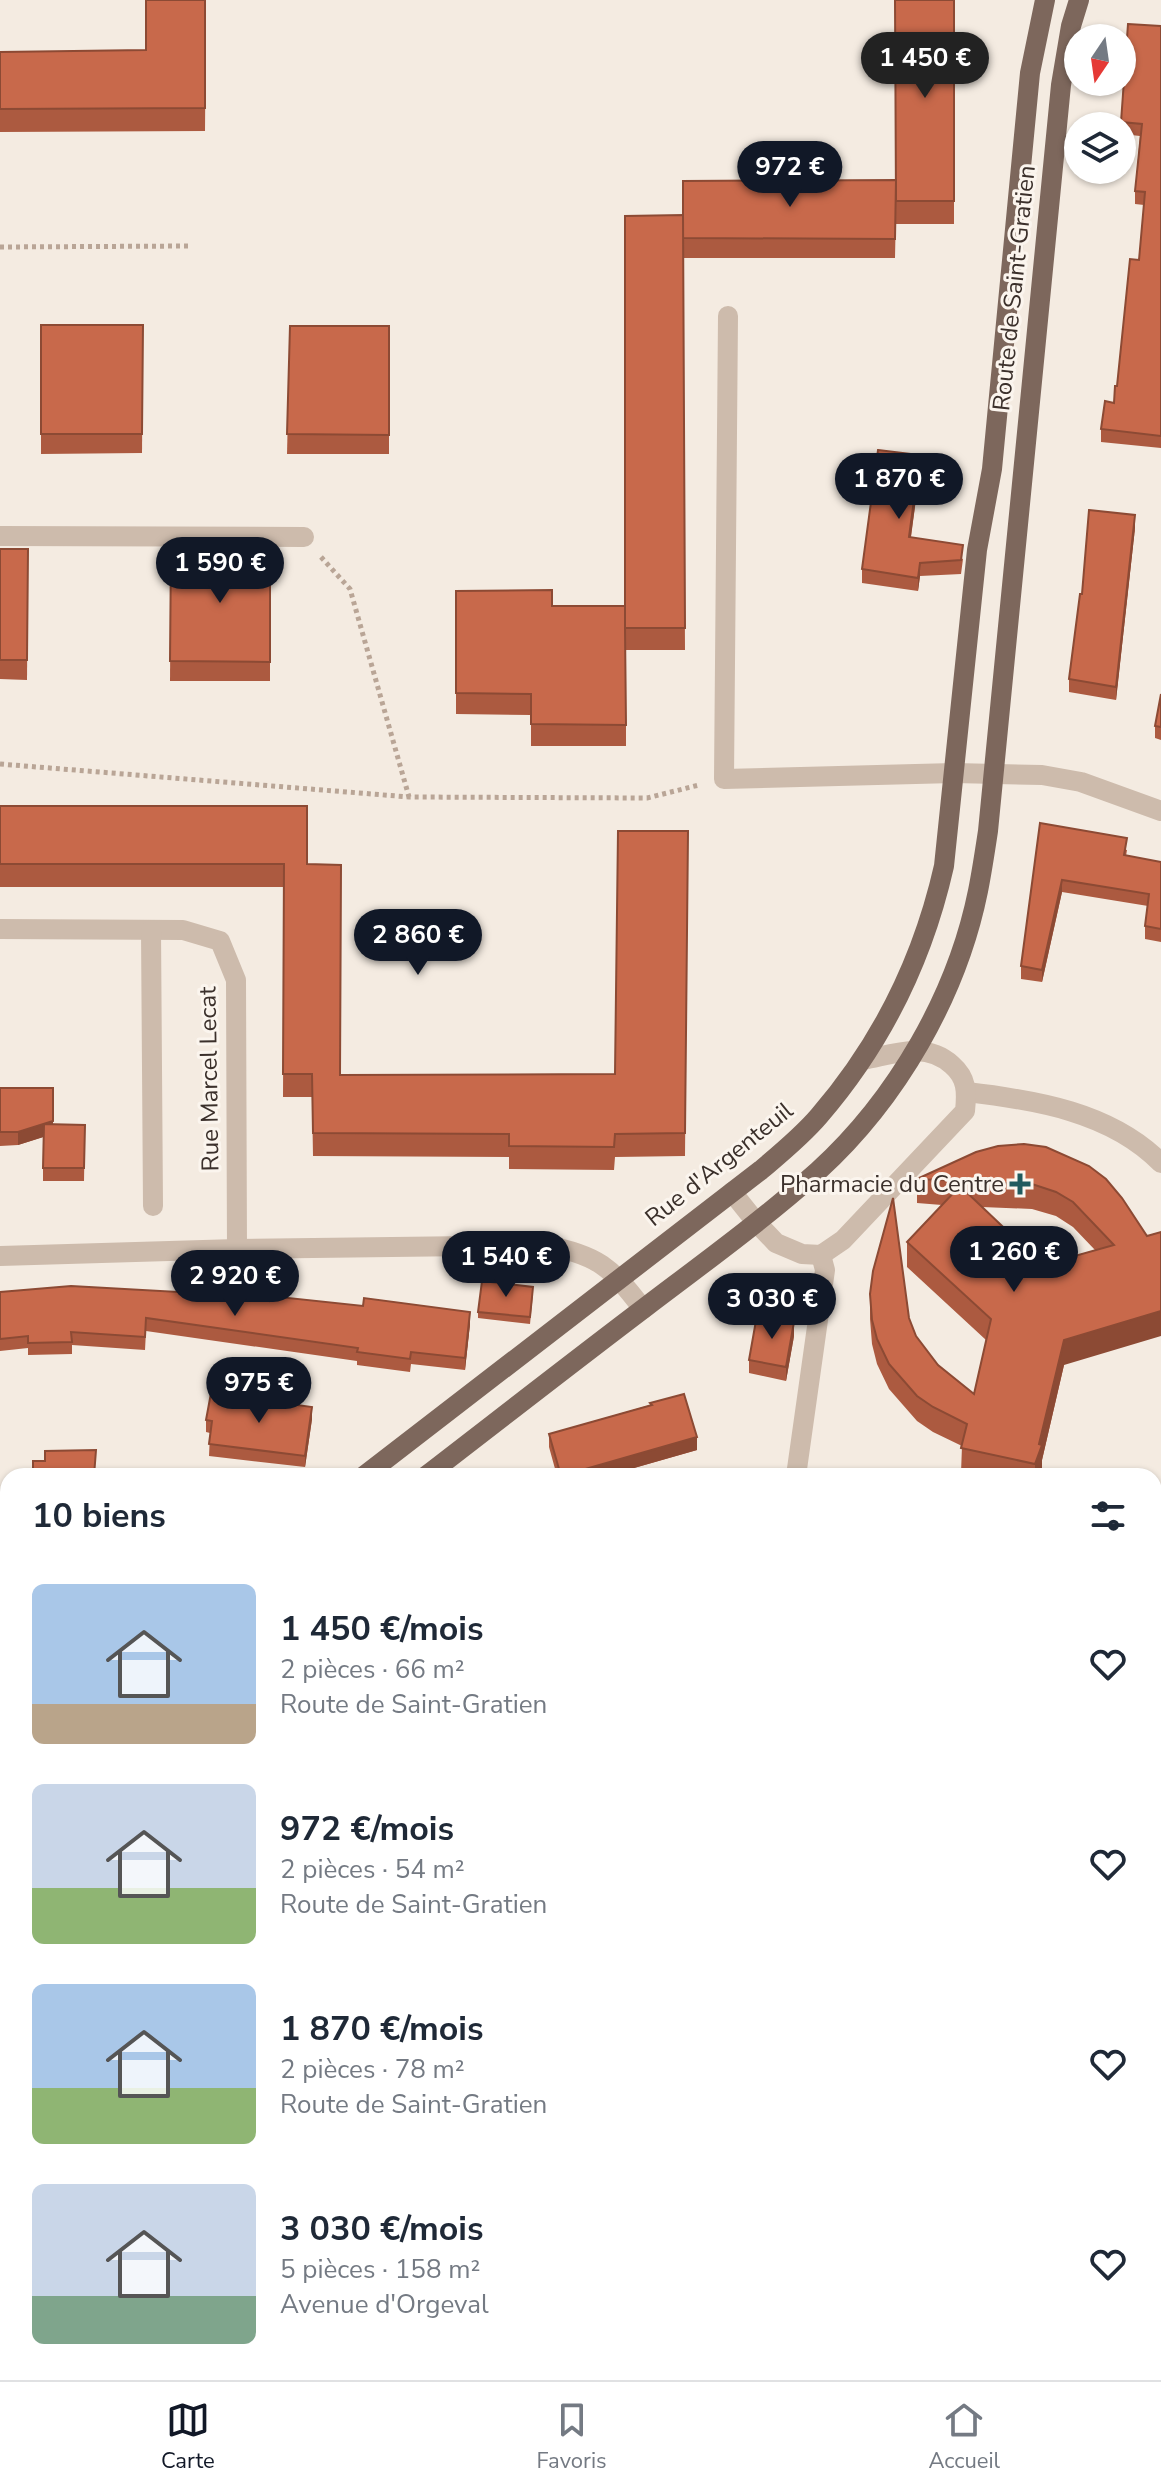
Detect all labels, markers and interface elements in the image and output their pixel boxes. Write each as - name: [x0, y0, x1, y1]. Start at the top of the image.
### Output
- north arrow: [1064, 24, 1136, 96]
- map controls: [1064, 24, 1136, 184]
- pin: 1 450 €: [851, 32, 999, 100]
- text: 1 450 €: [879, 40, 971, 75]
- button: layers: [1064, 112, 1136, 184]
- pin: 972 €: [734, 141, 846, 209]
- text: 972 €: [755, 149, 825, 184]
- street label: Route de Saint-Gratien: [985, 164, 1043, 412]
- pin: 1 870 €: [825, 453, 973, 521]
- text: 1 870 €: [853, 461, 945, 496]
- pin: 1 590 €: [146, 537, 294, 605]
- text: 1 590 €: [174, 545, 266, 580]
- pin: 2 860 €: [344, 909, 492, 977]
- text: 2 860 €: [372, 917, 464, 952]
- street label: Rue Marcel Lecat: [191, 986, 227, 1172]
- street label: Rue d'Argenteuil: [638, 1095, 800, 1233]
- place label: Pharmacie du Centre: [780, 1168, 1004, 1200]
- marker: Pharmacie du Centre: [1011, 1175, 1029, 1193]
- pin: 1 260 €: [940, 1226, 1088, 1294]
- pin: 1 540 €: [432, 1231, 580, 1299]
- text: 1 260 €: [968, 1234, 1060, 1269]
- text: 1 540 €: [460, 1239, 552, 1274]
- pin: 2 920 €: [161, 1250, 309, 1318]
- text: 2 920 €: [189, 1258, 281, 1293]
- pin: 3 030 €: [698, 1273, 846, 1341]
- text: 3 030 €: [726, 1281, 818, 1316]
- pin: 975 €: [203, 1357, 315, 1425]
- text: 975 €: [224, 1365, 294, 1400]
- text: 10 biens: [32, 1493, 166, 1539]
- icon: filters: [1086, 1494, 1130, 1538]
- text: 1 450 €/mois: [280, 1606, 484, 1652]
- icon: home: [96, 1616, 192, 1712]
- icon: heart: [1086, 1642, 1130, 1686]
- text: 2 pièces · 66 m²: [280, 1652, 465, 1687]
- text: Route de Saint-Gratien: [280, 1687, 547, 1722]
- text: 972 €/mois: [280, 1806, 454, 1852]
- icon: home: [96, 1816, 192, 1912]
- icon: heart: [1086, 1842, 1130, 1886]
- text: 2 pièces · 54 m²: [280, 1852, 465, 1887]
- text: Route de Saint-Gratien: [280, 1887, 547, 1922]
- text: 1 870 €/mois: [280, 2006, 484, 2052]
- icon: home: [96, 2016, 192, 2112]
- icon: heart: [1086, 2042, 1130, 2086]
- text: 2 pièces · 78 m²: [280, 2052, 465, 2087]
- text: Route de Saint-Gratien: [280, 2087, 547, 2122]
- text: 3 030 €/mois: [280, 2206, 484, 2252]
- icon: home: [96, 2216, 192, 2312]
- icon: heart: [1086, 2242, 1130, 2286]
- text: 5 pièces · 158 m²: [280, 2252, 480, 2287]
- text: Avenue d'Orgeval: [280, 2287, 489, 2322]
- tab: Carte: [161, 2398, 215, 2476]
- tab: Favoris: [536, 2398, 607, 2476]
- tab: Accueil: [928, 2398, 1000, 2476]

